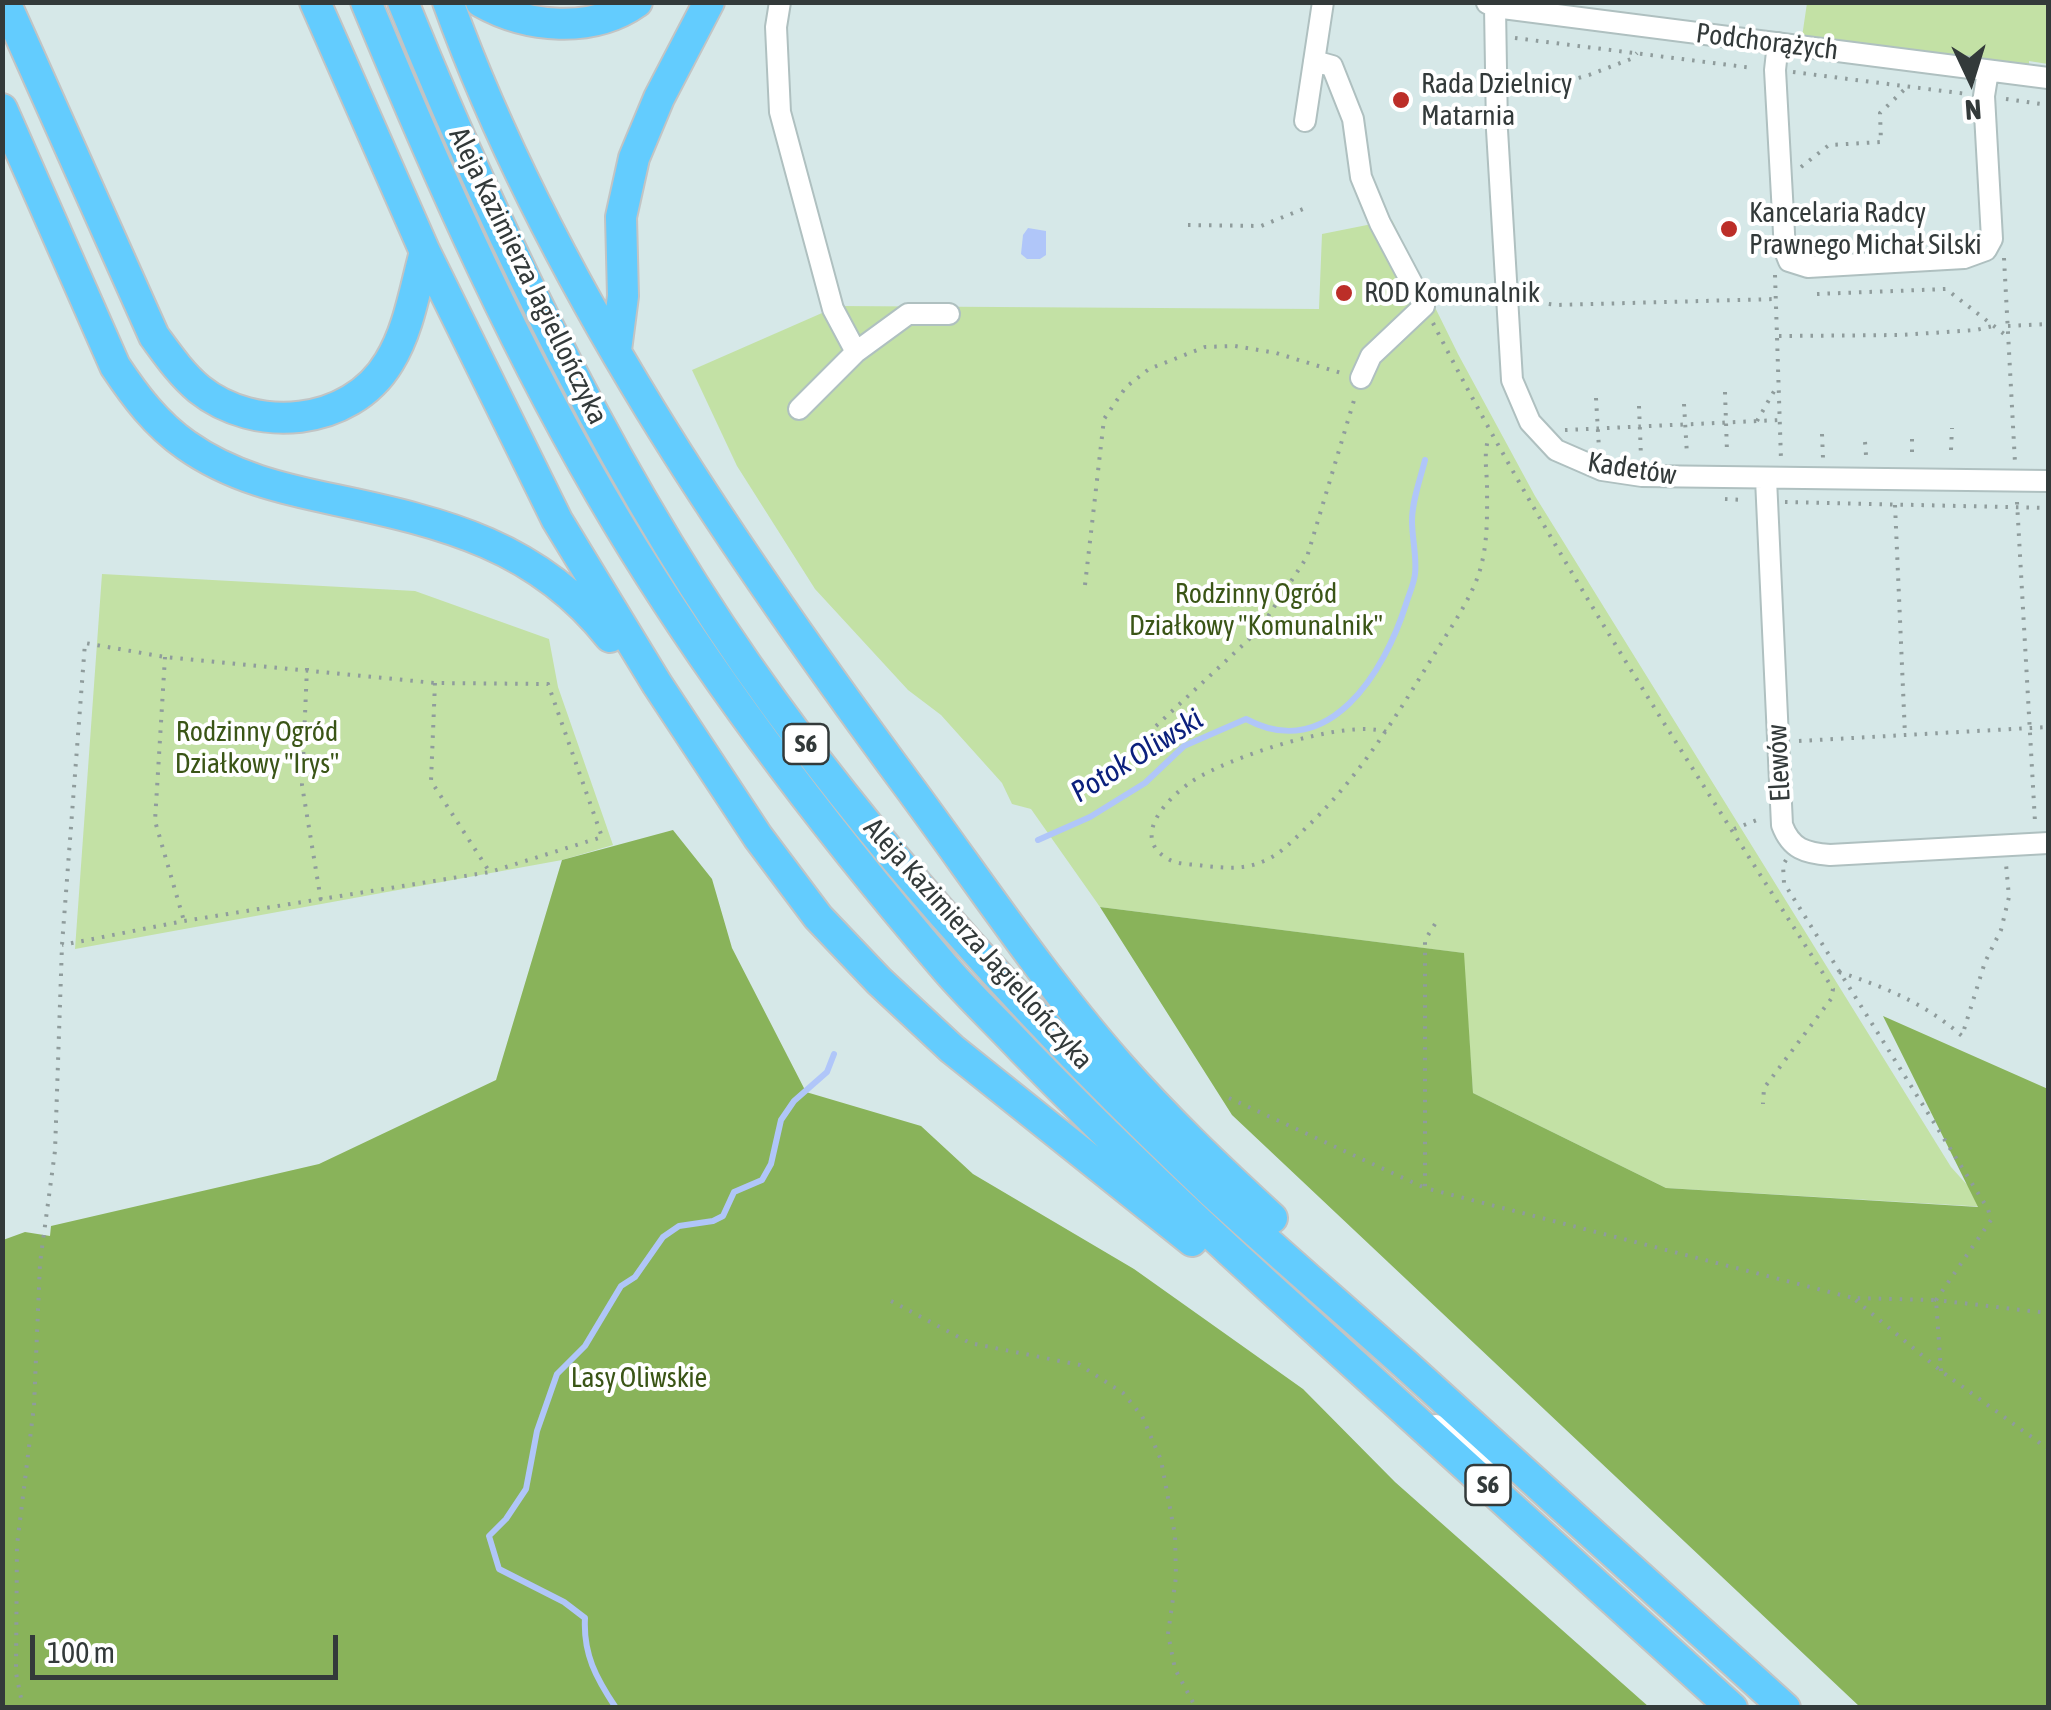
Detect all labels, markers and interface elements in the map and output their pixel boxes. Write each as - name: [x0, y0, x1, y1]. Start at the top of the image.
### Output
- street label: Podchorążych: [1694, 17, 1840, 67]
- north arrow: [1921, 30, 2021, 130]
- place label: Rada Dzielnicy Matarnia: [1421, 67, 1572, 133]
- marker: Rada Dzielnicy Matarnia: [1390, 89, 1412, 111]
- text: N: [1964, 93, 1982, 126]
- street label: Aleja Kazimierza Jagiellończyka: [441, 122, 615, 430]
- place label: Kancelaria Radcy Prawnego Michał Silski: [1749, 196, 1982, 262]
- marker: Kancelaria Radcy Prawnego Michał Silski: [1718, 218, 1740, 240]
- place label: ROD Komunalnik: [1364, 276, 1540, 310]
- marker: ROD Komunalnik: [1333, 282, 1355, 304]
- street label: Kadetów: [1585, 445, 1679, 493]
- park label: Rodzinny Ogród Działkowy "Komunalnik": [1129, 577, 1383, 643]
- water label: Potok Oliwski: [1065, 701, 1209, 811]
- park label: Rodzinny Ogród Działkowy "Irys": [175, 715, 339, 781]
- street label: Elewów: [1760, 723, 1798, 803]
- road number: S6: [784, 724, 828, 764]
- street label: Aleja Kazimierza Jagiellończyka: [856, 812, 1100, 1076]
- park label: Lasy Oliwskie: [571, 1361, 707, 1395]
- road number: S6: [1466, 1465, 1510, 1505]
- scale bar: [35, 1615, 342, 1677]
- text: 100 m: [47, 1635, 115, 1669]

